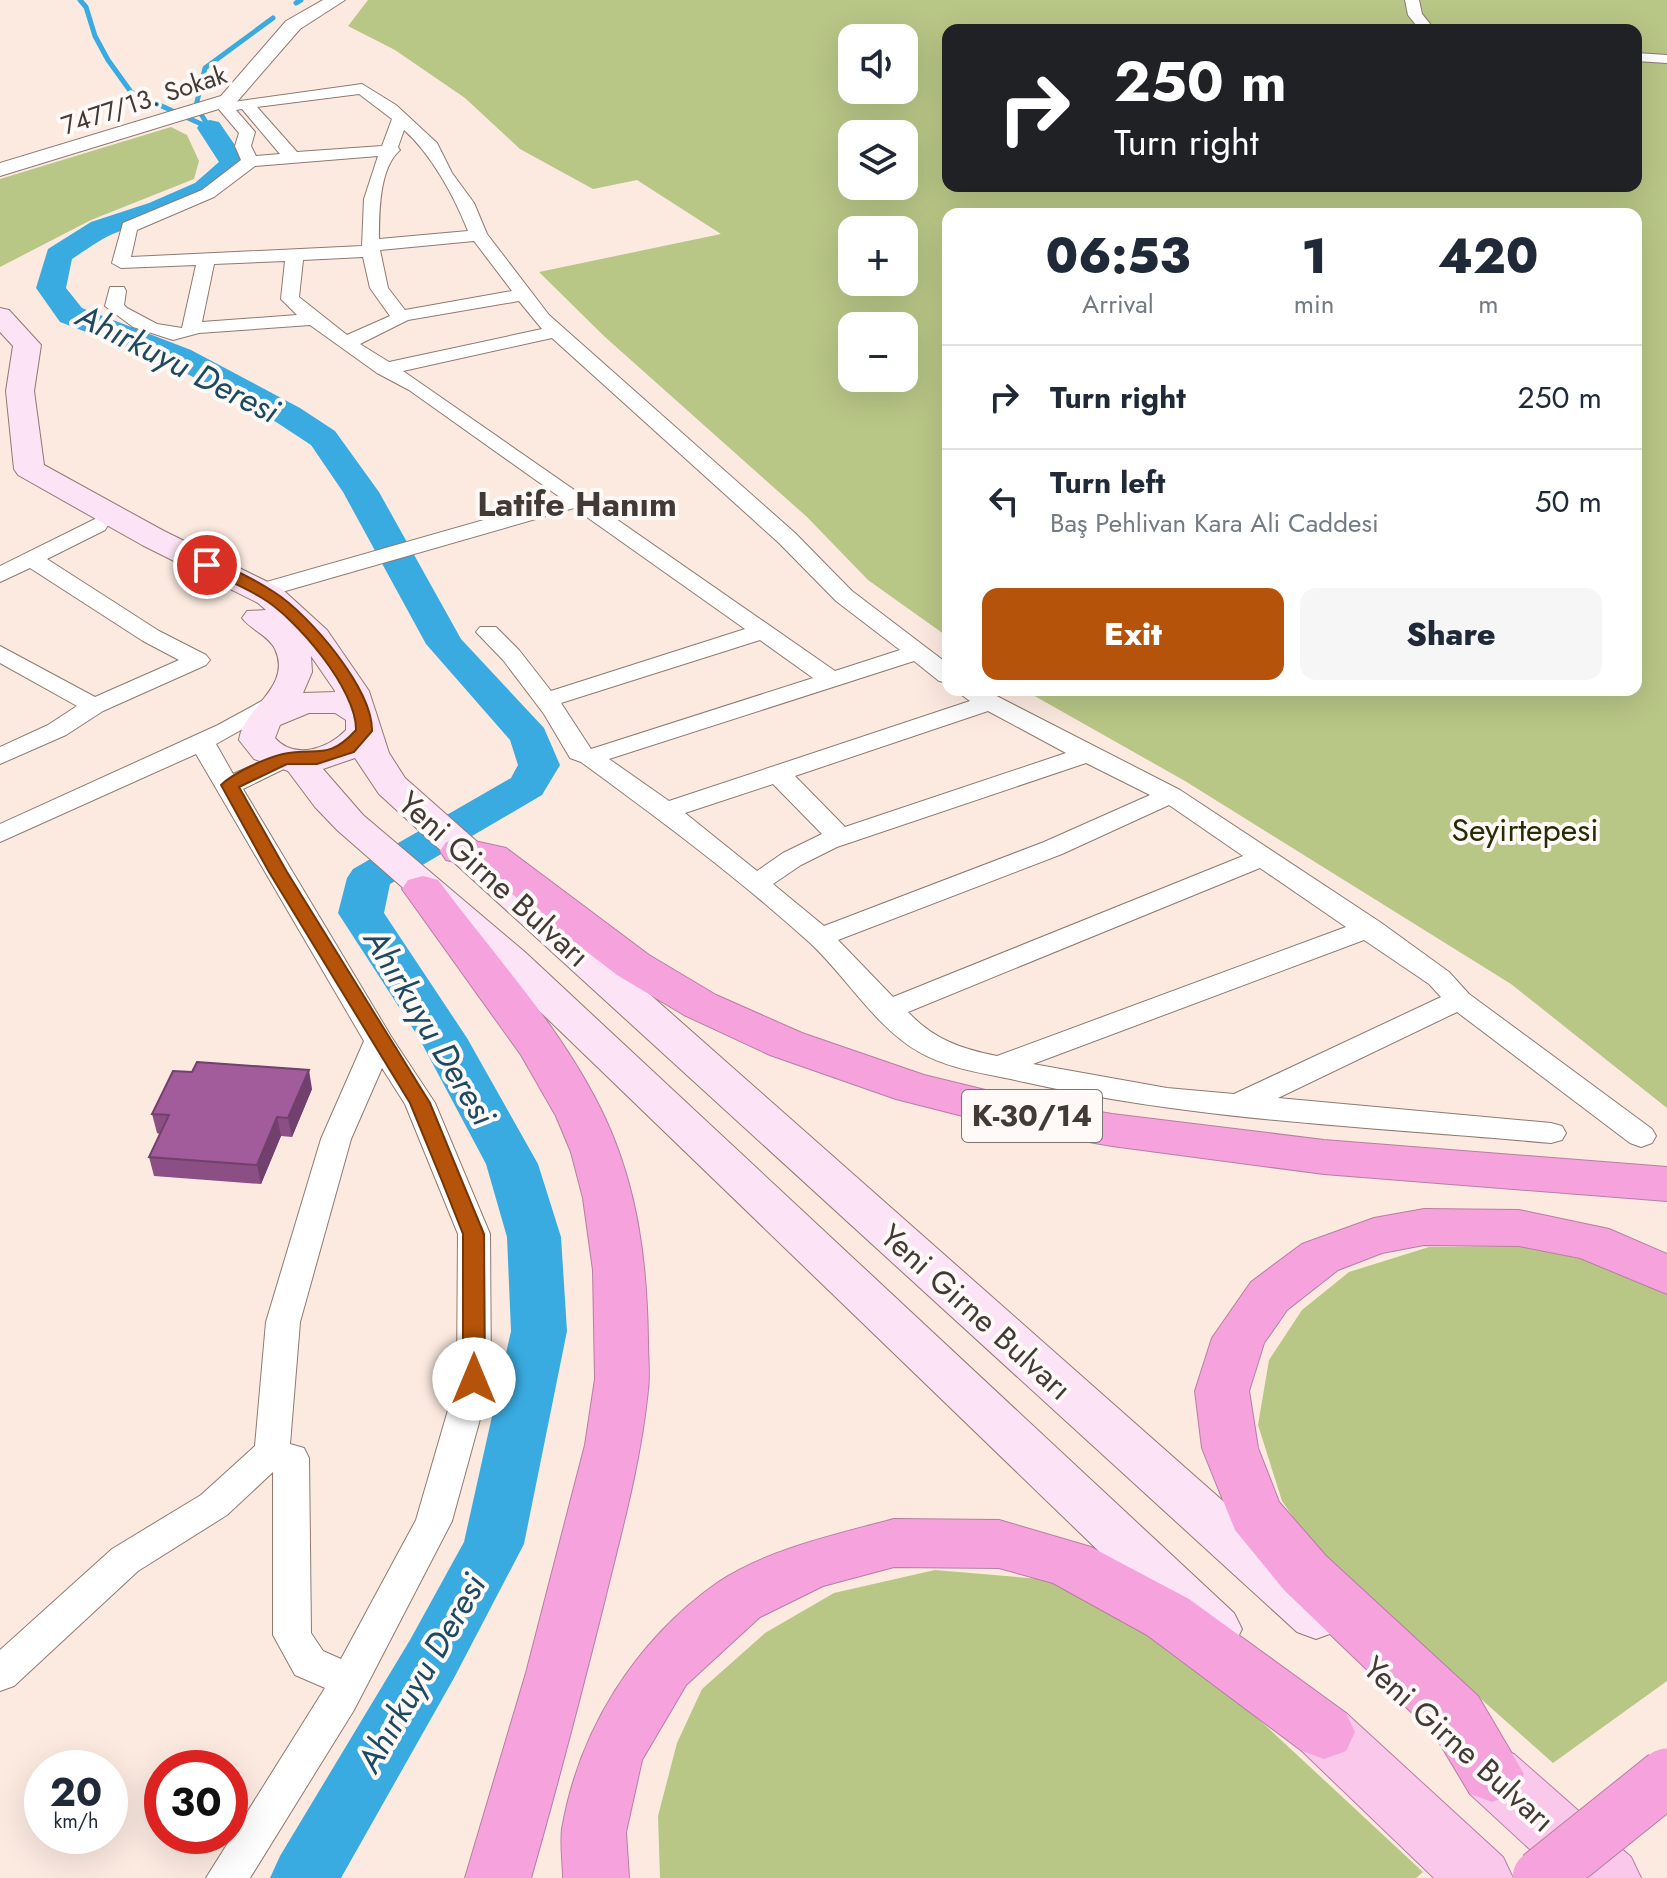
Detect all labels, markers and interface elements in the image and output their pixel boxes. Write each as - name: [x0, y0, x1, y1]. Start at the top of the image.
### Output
- map controls: [838, 24, 918, 392]
- button: sound: [838, 24, 918, 104]
- text: 250 m: [1114, 41, 1287, 122]
- street label: 7477/13. Sokak: [56, 55, 232, 145]
- icon: right: [982, 56, 1086, 160]
- text: Turn right: [1114, 116, 1259, 168]
- button: layers: [838, 120, 918, 200]
- button: +: [838, 216, 918, 296]
- text: 06:53: [1045, 222, 1190, 291]
- text: 1: [1302, 222, 1327, 291]
- text: 420: [1438, 222, 1539, 291]
- text: Arrival: [1082, 285, 1154, 323]
- text: min: [1294, 285, 1335, 323]
- text: m: [1478, 285, 1498, 323]
- water label: Ahırkuyu Deresi: [67, 291, 289, 436]
- button: −: [838, 312, 918, 392]
- icon: right: [982, 375, 1026, 419]
- text: Turn right: [1050, 376, 1186, 419]
- text: 250 m: [1518, 376, 1602, 419]
- text: Turn left: [1050, 461, 1165, 504]
- icon: left: [982, 479, 1026, 523]
- district label: Latife Hanım: [477, 480, 677, 529]
- text: 50 m: [1535, 480, 1602, 523]
- text: Baş Pehlivan Kara Ali Caddesi: [1050, 504, 1379, 542]
- pin: [173, 531, 241, 599]
- icon: arrive: [185, 543, 229, 587]
- button: Exit: [982, 588, 1284, 680]
- button: Share: [1300, 588, 1602, 680]
- street label: Yeni Girne Bulvarı: [388, 780, 600, 978]
- park label: Seyirtepesi: [1451, 807, 1599, 853]
- water label: Ahırkuyu Deresi: [351, 919, 508, 1136]
- road number: K-30/14: [962, 1090, 1102, 1142]
- street label: Yeni Girne Bulvarı: [870, 1213, 1082, 1411]
- position arrow: [432, 1337, 516, 1421]
- water label: Ahırkuyu Deresi: [344, 1564, 499, 1782]
- street label: Yeni Girne Bulvarı: [1353, 1645, 1565, 1843]
- speed limit sign: 30: [144, 1750, 248, 1854]
- text: 20: [50, 1763, 102, 1821]
- text: km/h: [53, 1807, 99, 1836]

